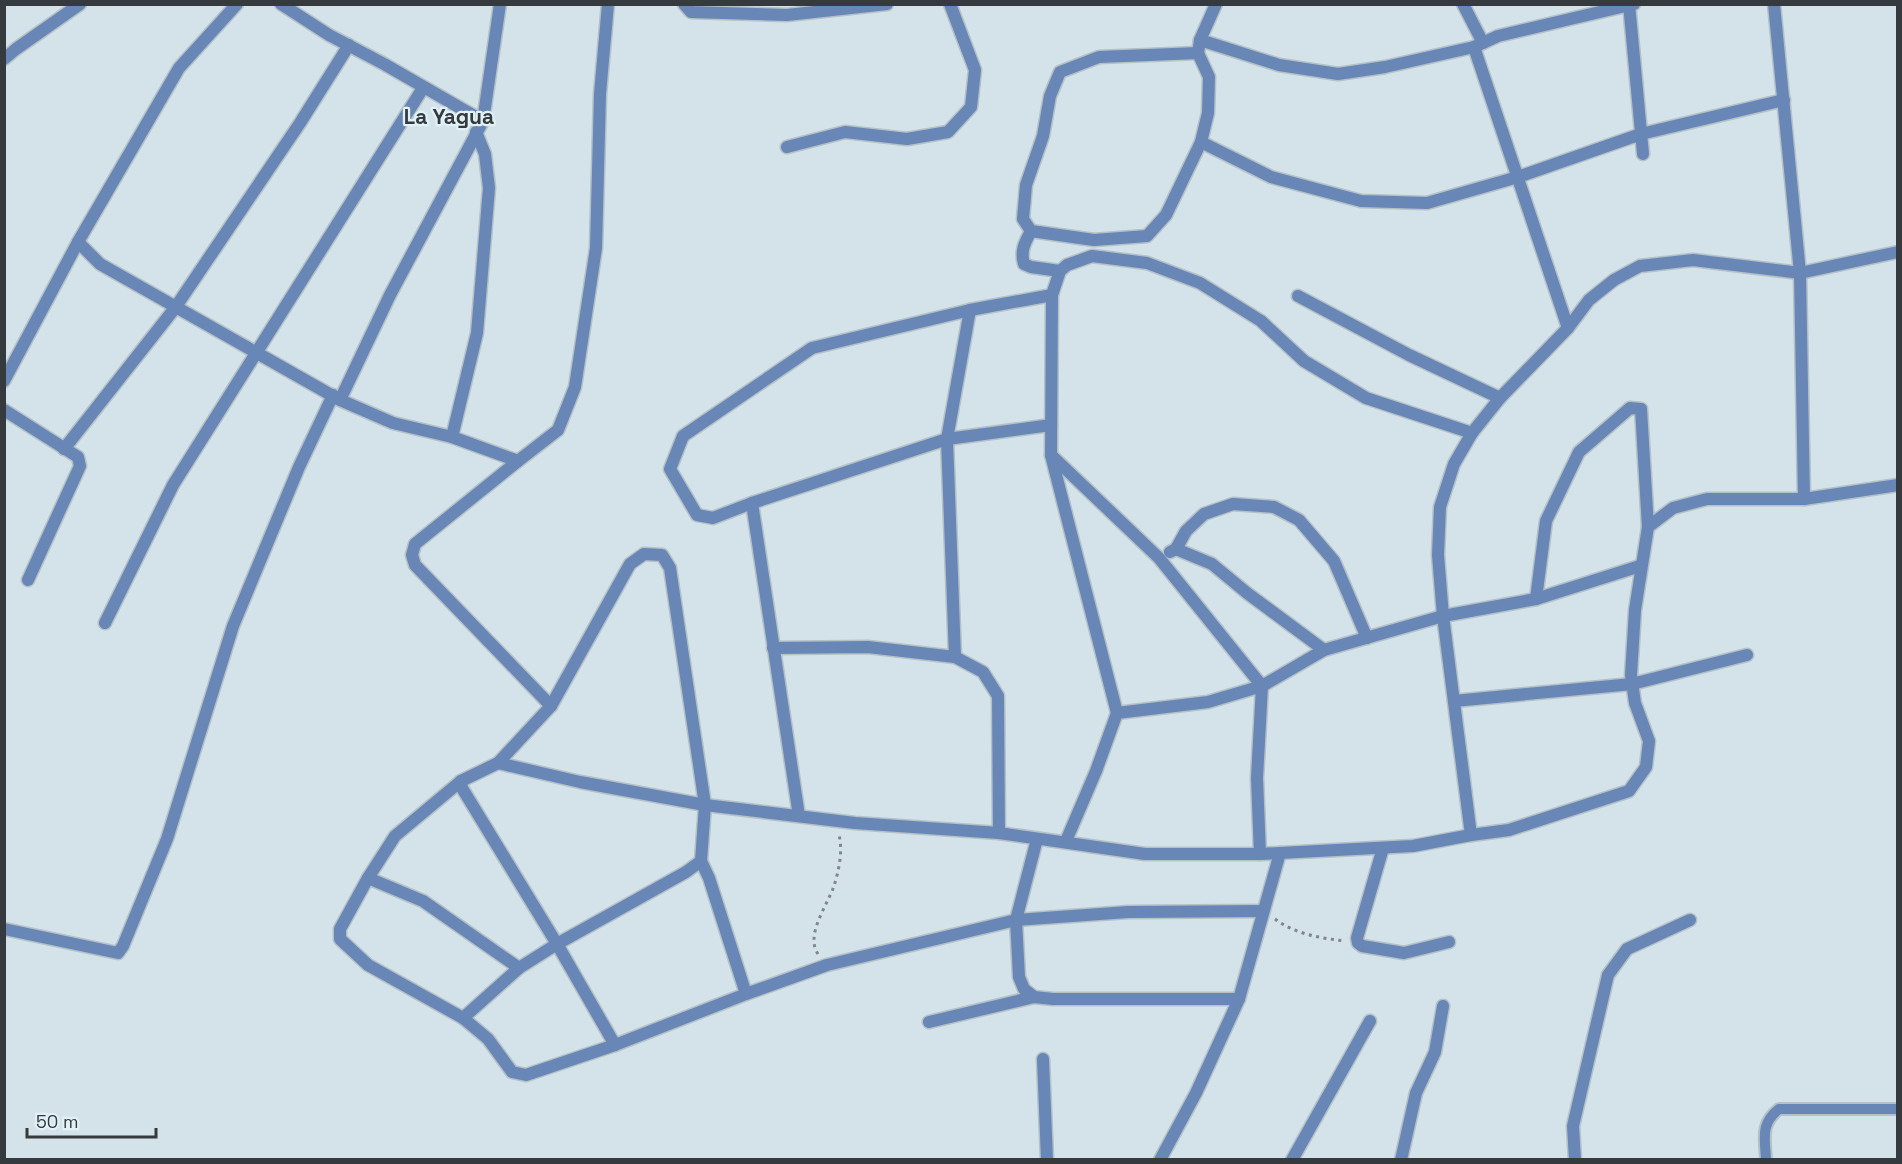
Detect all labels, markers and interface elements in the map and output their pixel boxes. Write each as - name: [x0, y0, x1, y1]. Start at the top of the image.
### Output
- district label: La Yagua: [404, 103, 494, 130]
- scale bar: [27, 1101, 156, 1139]
- text: 50 m: [36, 1110, 78, 1133]

